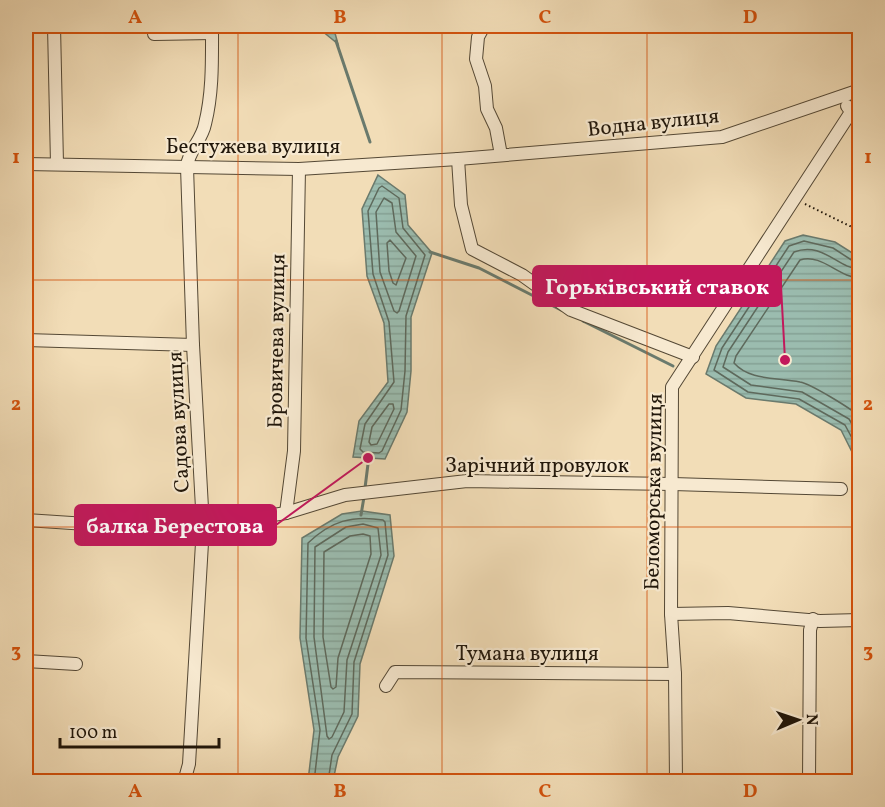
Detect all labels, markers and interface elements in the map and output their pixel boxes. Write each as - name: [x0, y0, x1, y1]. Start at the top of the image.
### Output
- text: A: [128, 4, 142, 32]
- text: B: [333, 4, 347, 32]
- text: C: [539, 4, 552, 32]
- text: D: [743, 4, 757, 32]
- street label: Водна вулиця: [586, 102, 721, 145]
- street label: Бестужева вулиця: [166, 133, 340, 162]
- text: 1: [12, 144, 20, 172]
- text: 1: [864, 144, 872, 172]
- street label: Бровичева вулиця: [261, 253, 294, 429]
- callout: Горьківський ставок: [533, 266, 781, 306]
- text: Горьківський ставок: [545, 273, 769, 304]
- street label: Садова вулиця: [161, 351, 198, 493]
- text: 2: [11, 391, 21, 419]
- text: 2: [863, 391, 873, 419]
- street label: Беломорська вулиця: [638, 393, 671, 591]
- street label: Зарічний провулок: [445, 452, 629, 481]
- callout: балка Берестова: [75, 505, 276, 545]
- text: балка Берестова: [86, 512, 264, 543]
- text: 3: [11, 638, 21, 666]
- text: 3: [863, 638, 873, 666]
- street label: Тумана вулиця: [455, 640, 599, 669]
- north arrow: [768, 690, 828, 750]
- scale bar: [60, 711, 219, 749]
- text: N: [800, 713, 822, 726]
- text: 100 m: [69, 721, 118, 746]
- text: A: [128, 778, 142, 806]
- text: B: [333, 778, 347, 806]
- text: C: [539, 778, 552, 806]
- text: D: [743, 778, 757, 806]

